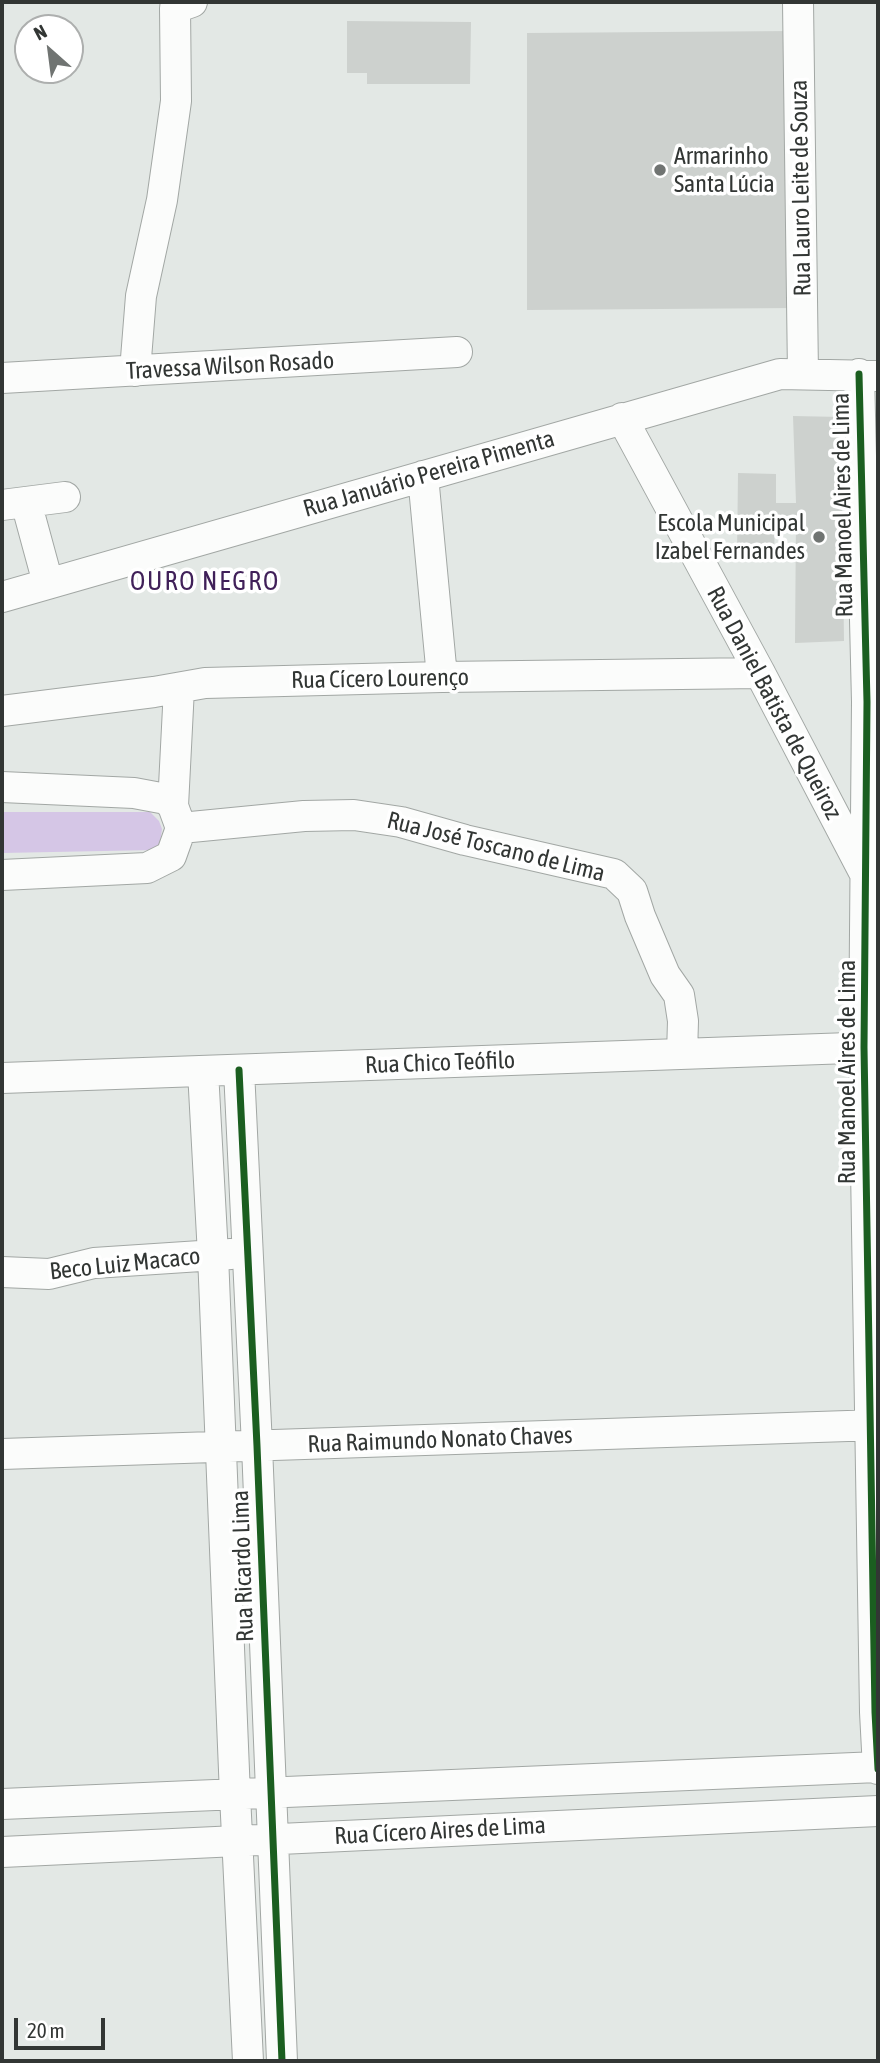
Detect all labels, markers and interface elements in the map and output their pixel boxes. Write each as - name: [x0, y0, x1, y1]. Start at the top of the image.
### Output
- north arrow: [14, 14, 84, 84]
- text: N: [30, 20, 50, 45]
- street label: Rua Lauro Leite de Souza: [785, 79, 817, 297]
- place label: Armarinho Santa Lúcia: [674, 142, 775, 198]
- marker: Armarinho Santa Lúcia: [652, 162, 668, 178]
- street label: Travessa Wilson Rosado: [125, 346, 335, 386]
- street label: Rua Manoel Aires de Lima: [827, 392, 859, 618]
- street label: Rua Januário Pereira Pimenta: [300, 424, 558, 524]
- place label: Escola Municipal Izabel Fernandes: [655, 509, 805, 565]
- marker: Escola Municipal Izabel Fernandes: [811, 529, 827, 545]
- district label: OURO NEGRO: [131, 566, 279, 598]
- street label: Rua Daniel Batista de Queiroz: [700, 582, 848, 824]
- street label: Rua Cícero Lourenço: [291, 663, 469, 695]
- street label: Rua José Toscano de Lima: [384, 806, 608, 888]
- street label: Rua Manoel Aires de Lima: [833, 960, 861, 1184]
- street label: Rua Chico Teófilo: [364, 1046, 516, 1080]
- street label: Beco Luiz Macaco: [48, 1242, 202, 1286]
- street label: Rua Raimundo Nonato Chaves: [307, 1421, 573, 1459]
- street label: Rua Ricardo Lima: [226, 1490, 260, 1642]
- street label: Rua Cícero Aires de Lima: [334, 1811, 546, 1851]
- scale bar: [18, 2004, 108, 2048]
- text: 20 m: [27, 2018, 65, 2042]

